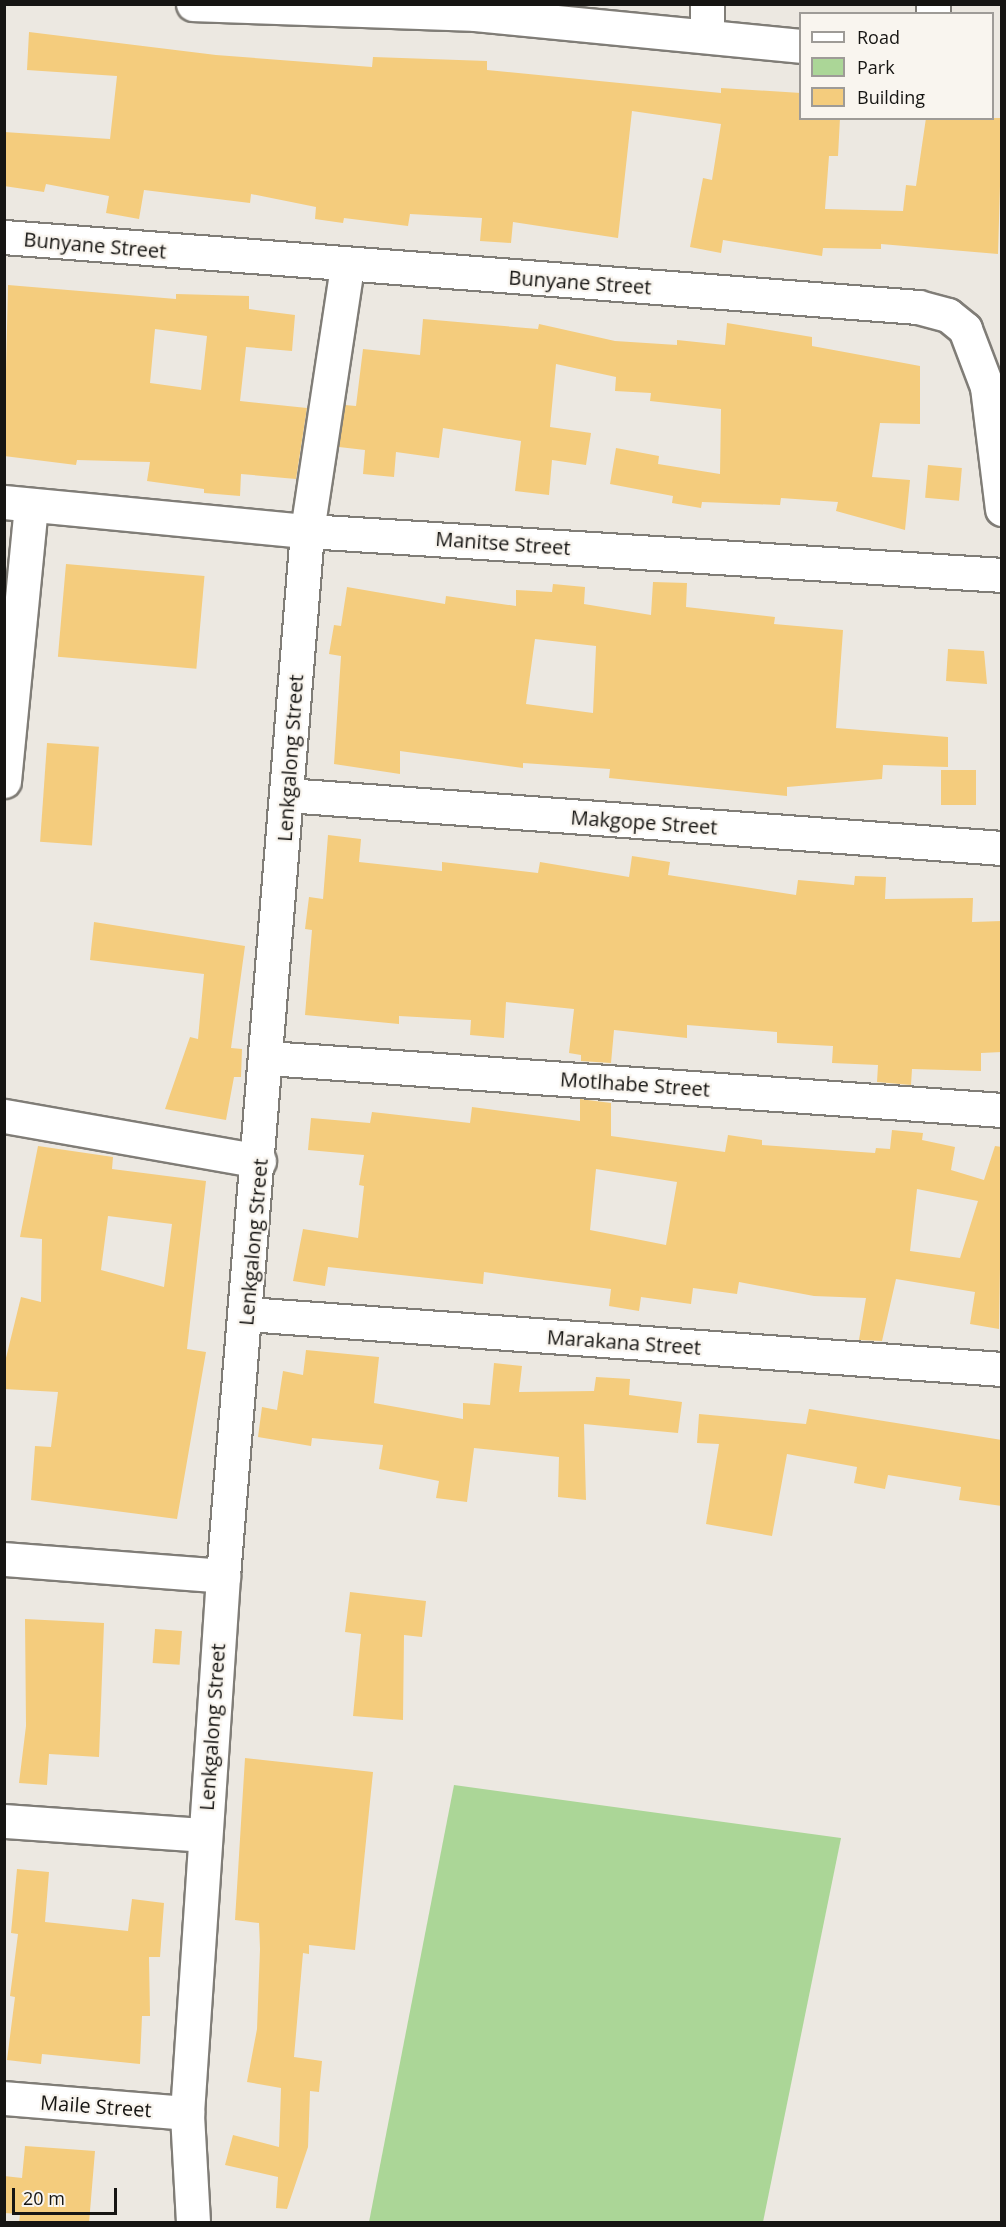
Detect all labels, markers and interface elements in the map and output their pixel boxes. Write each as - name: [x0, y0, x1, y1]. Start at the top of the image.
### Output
- legend: [799, 12, 994, 120]
- text: Road: [857, 25, 900, 49]
- text: Park: [857, 55, 895, 79]
- text: Building: [857, 85, 925, 109]
- street label: Bunyane Street: [23, 227, 167, 263]
- street label: Bunyane Street: [508, 265, 652, 299]
- street label: Manitse Street: [435, 526, 571, 560]
- street label: Lenkgalong Street: [272, 674, 308, 842]
- street label: Makgope Street: [570, 805, 718, 839]
- street label: Motlhabe Street: [559, 1067, 711, 1101]
- street label: Lenkgalong Street: [234, 1157, 272, 1327]
- street label: Marakana Street: [546, 1325, 702, 1359]
- street label: Lenkgalong Street: [194, 1643, 230, 1811]
- street label: Maile Street: [40, 2090, 152, 2122]
- scale bar: [15, 2176, 120, 2214]
- text: 20 m: [23, 2186, 65, 2210]

